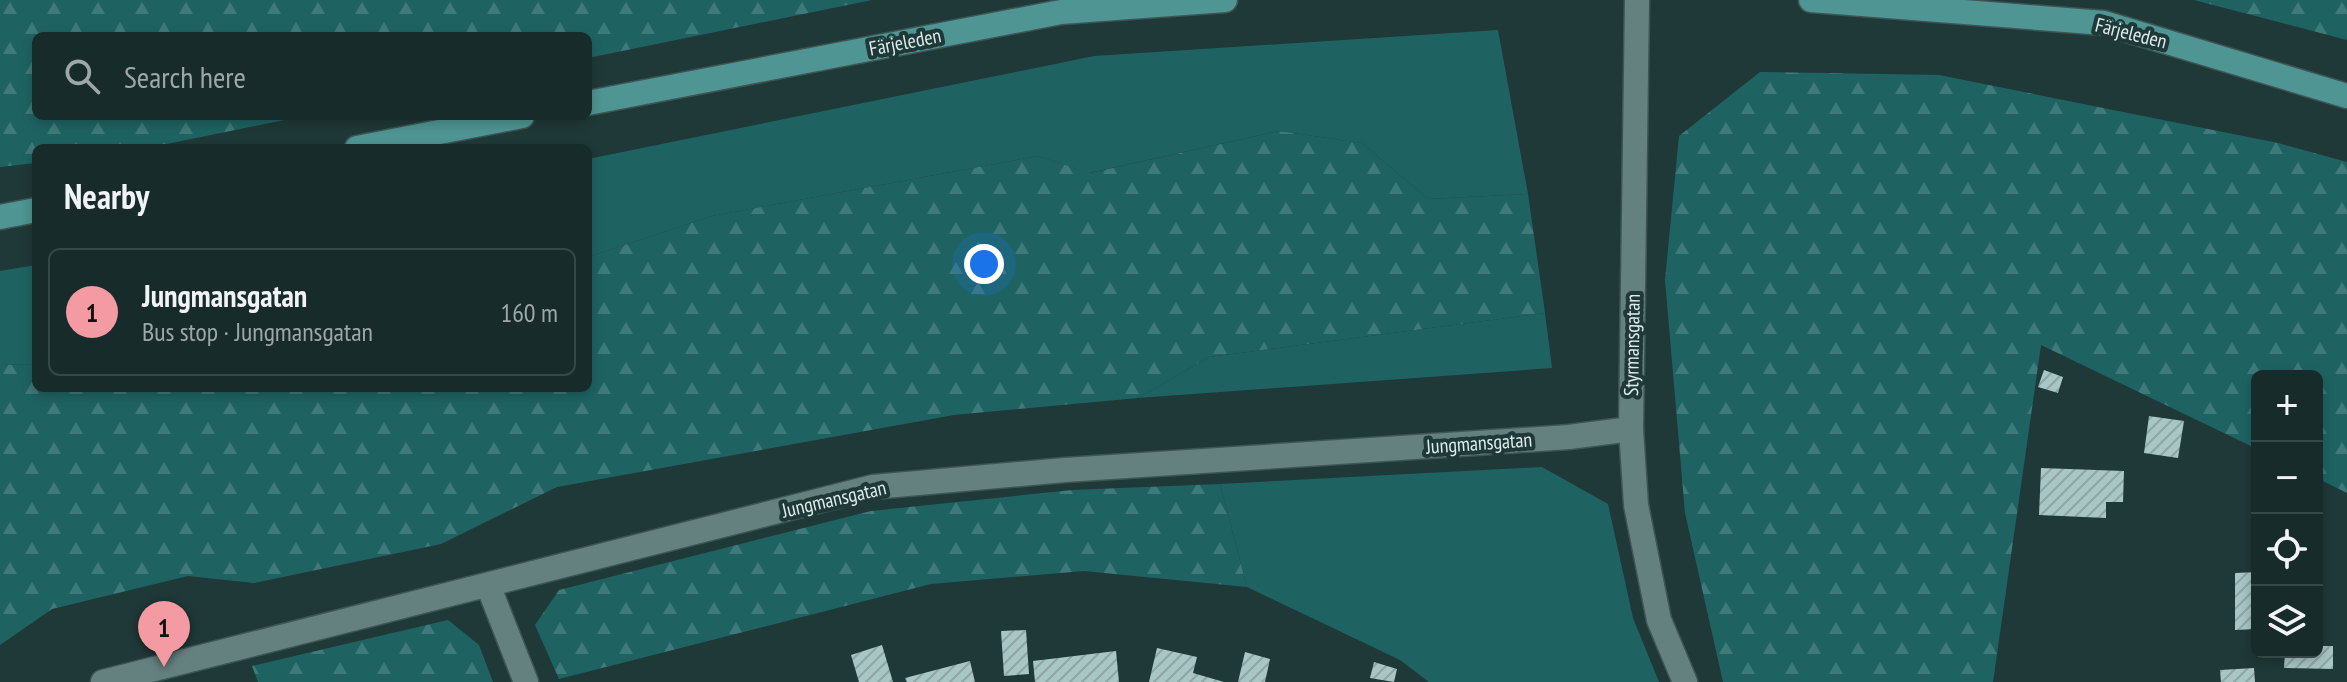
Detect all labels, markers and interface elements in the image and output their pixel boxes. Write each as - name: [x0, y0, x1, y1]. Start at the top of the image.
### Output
- street label: Färjeleden: [2092, 12, 2170, 54]
- street label: Färjeleden: [867, 22, 943, 62]
- search box: [32, 32, 592, 120]
- icon: search: [60, 54, 104, 98]
- text: Search here: [124, 57, 246, 96]
- text: Nearby: [64, 174, 149, 218]
- your location: [964, 244, 1004, 284]
- text: Jungmansgatan: [142, 276, 307, 315]
- street label: Styrmansgatan: [1618, 294, 1646, 396]
- text: 1: [86, 296, 98, 329]
- text: 160 m: [500, 296, 558, 329]
- text: Bus stop · Jungmansgatan: [142, 315, 373, 348]
- map controls: [2251, 370, 2323, 658]
- button: +: [2251, 370, 2323, 442]
- street label: Jungmansgatan: [1424, 426, 1533, 460]
- button: −: [2251, 442, 2323, 514]
- street label: Jungmansgatan: [778, 474, 889, 524]
- button: locate: [2251, 514, 2323, 586]
- button: layers: [2251, 586, 2323, 658]
- pin: 1: [138, 601, 190, 667]

